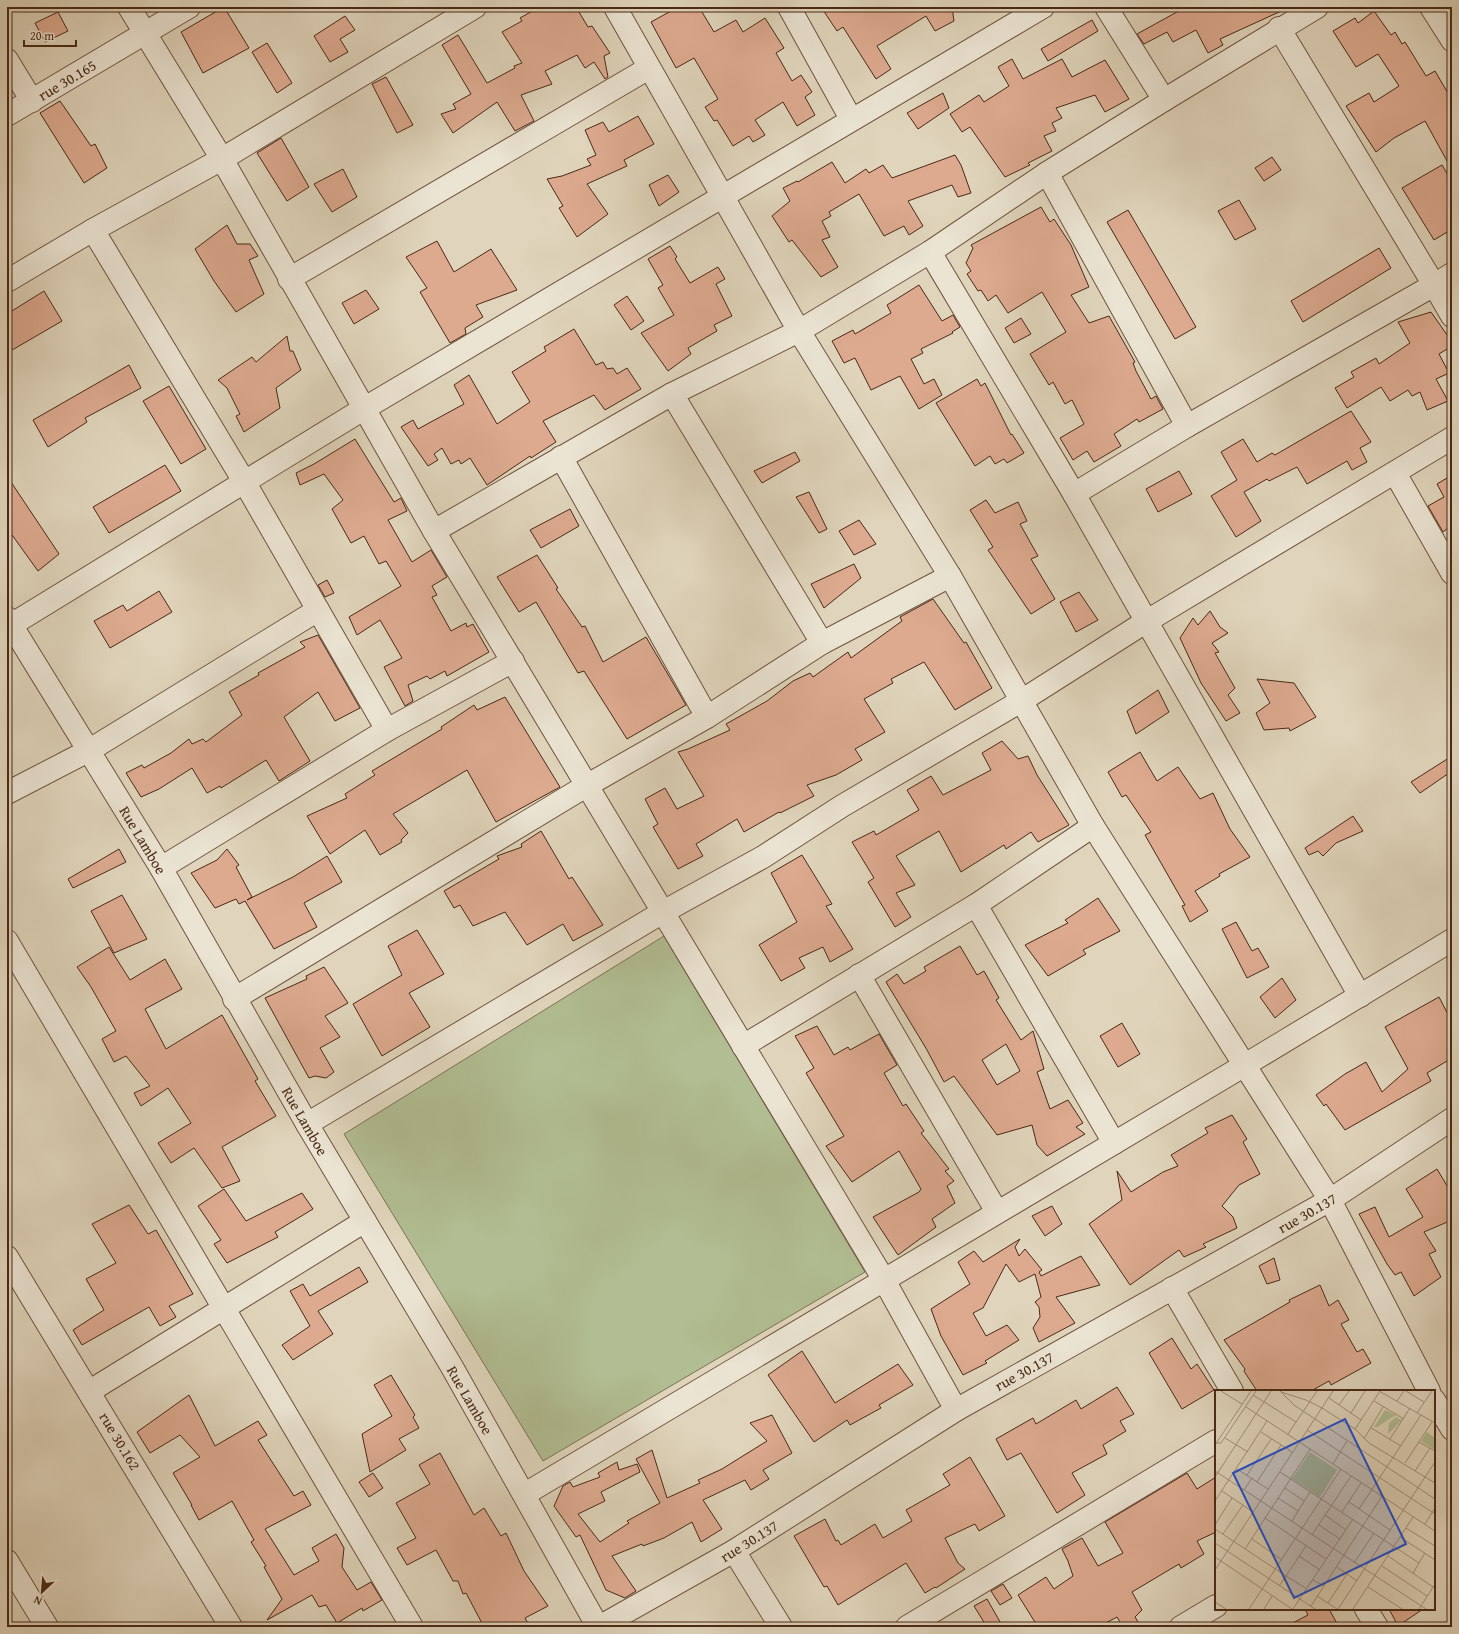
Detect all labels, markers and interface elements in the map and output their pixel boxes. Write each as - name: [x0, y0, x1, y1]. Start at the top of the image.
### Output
- scale bar: [24, 22, 76, 48]
- text: 20 m: [30, 27, 54, 44]
- street label: rue 30.165: [34, 54, 100, 106]
- street label: Rue Lamboe: [114, 802, 172, 878]
- street label: Rue Lamboe: [277, 1083, 333, 1159]
- street label: rue 30.137: [1274, 1188, 1340, 1238]
- street label: rue 30.137: [991, 1346, 1057, 1396]
- street label: Rue Lamboe: [442, 1362, 498, 1438]
- inset map: [1215, 1390, 1435, 1610]
- street label: rue 30.162: [94, 1408, 146, 1474]
- street label: rue 30.137: [716, 1515, 782, 1567]
- north arrow: [22, 1572, 62, 1612]
- text: N: [30, 1592, 44, 1610]

